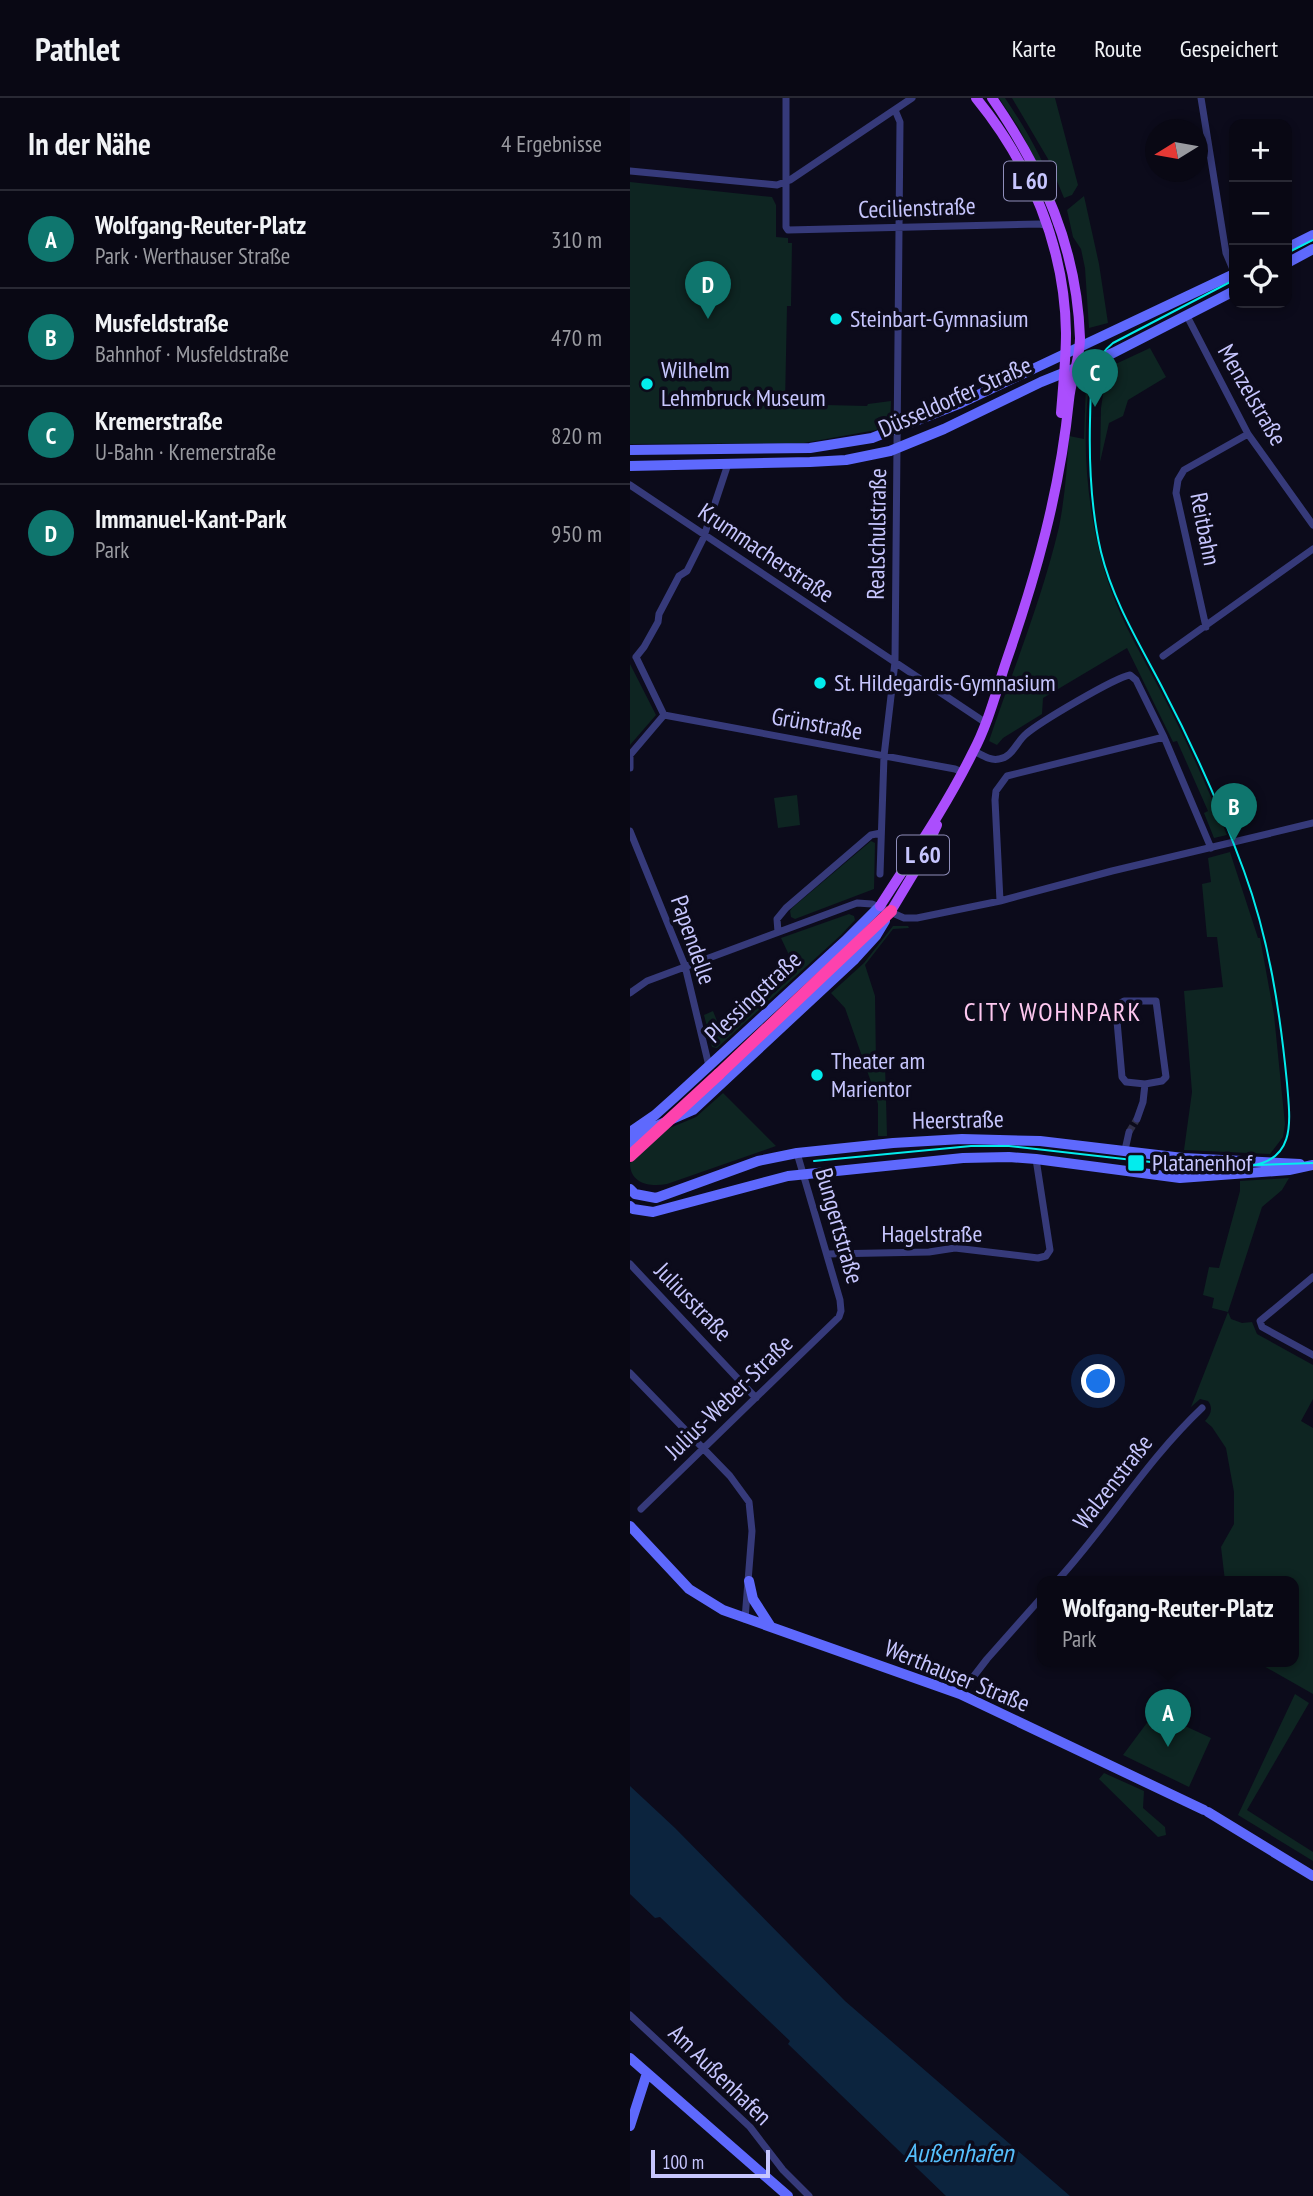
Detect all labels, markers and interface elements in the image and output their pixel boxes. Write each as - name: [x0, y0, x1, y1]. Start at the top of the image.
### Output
- text: Pathlet: [35, 27, 120, 70]
- text: Karte: [1012, 33, 1056, 64]
- text: Route: [1094, 33, 1142, 64]
- text: Gespeichert: [1180, 33, 1278, 64]
- north arrow: [1145, 119, 1208, 182]
- map controls: [1229, 119, 1292, 308]
- button: +: [1229, 119, 1292, 182]
- text: In der Nähe: [28, 124, 151, 163]
- text: 4 Ergebnisse: [501, 129, 602, 158]
- road number: L 60: [1004, 162, 1056, 200]
- button: −: [1229, 182, 1292, 245]
- street label: Cecilienstraße: [858, 190, 976, 225]
- text: Wolfgang-Reuter-Platz: [95, 208, 306, 241]
- text: A: [45, 225, 57, 254]
- text: 310 m: [551, 225, 602, 254]
- text: Park · Werthauser Straße: [95, 241, 290, 270]
- button: locate: [1229, 245, 1292, 308]
- pin: D: [685, 261, 731, 319]
- place label: Steinbart-Gymnasium: [850, 303, 1029, 334]
- text: Musfeldstraße: [95, 306, 229, 339]
- marker: Steinbart-Gymnasium: [828, 311, 844, 327]
- text: B: [45, 323, 57, 352]
- text: 470 m: [551, 323, 602, 352]
- street label: Menzelstraße: [1211, 338, 1294, 451]
- text: Bahnhof · Musfeldstraße: [95, 339, 289, 368]
- street label: Düsseldorfer Straße: [873, 349, 1036, 444]
- pin: C: [1072, 349, 1118, 407]
- place label: Wilhelm Lehmbruck Museum: [661, 354, 826, 413]
- marker: Wilhelm Lehmbruck Museum: [639, 376, 655, 392]
- text: Kremerstraße: [95, 404, 223, 437]
- text: C: [46, 421, 56, 450]
- text: 820 m: [551, 421, 602, 450]
- text: U-Bahn · Kremerstraße: [95, 437, 276, 466]
- street label: Realschulstraße: [860, 468, 893, 600]
- street label: Reitbahn: [1183, 490, 1228, 568]
- street label: Krummacherstraße: [692, 496, 840, 609]
- text: Immanuel-Kant-Park: [95, 502, 286, 535]
- text: D: [45, 519, 57, 548]
- text: 950 m: [551, 519, 602, 548]
- text: Park: [95, 535, 129, 564]
- place label: St. Hildegardis-Gymnasium: [834, 667, 1056, 698]
- marker: St. Hildegardis-Gymnasium: [812, 675, 828, 691]
- street label: Grünstraße: [769, 700, 865, 747]
- pin: B: [1211, 783, 1257, 841]
- road number: L 60: [897, 835, 949, 874]
- street label: Papendelle: [664, 891, 723, 988]
- street label: Plessingstraße: [698, 944, 808, 1049]
- district label: CITY WOHNPARK: [964, 995, 1142, 1028]
- place label: Theater am Marientor: [831, 1045, 925, 1104]
- marker: Theater am Marientor: [809, 1067, 825, 1083]
- street label: Heerstraße: [912, 1103, 1004, 1136]
- place label: Platanenhof: [1152, 1147, 1253, 1178]
- marker: Platanenhof: [1126, 1153, 1146, 1173]
- street label: Bungertstraße: [808, 1164, 871, 1287]
- street label: Hagelstraße: [882, 1218, 982, 1249]
- street label: Juliusstraße: [647, 1255, 739, 1348]
- street label: Julius-Weber-Straße: [657, 1328, 799, 1466]
- your location: [1081, 1364, 1115, 1398]
- street label: Walzenstraße: [1066, 1428, 1159, 1535]
- popup: [1037, 1576, 1299, 1667]
- text: Wolfgang-Reuter-Platz: [1062, 1591, 1274, 1624]
- text: Park: [1062, 1624, 1097, 1653]
- street label: Werthauser Straße: [880, 1632, 1034, 1719]
- pin: A: [1145, 1689, 1191, 1747]
- street label: Am Außenhafen: [662, 2018, 779, 2132]
- water label: Außenhafen: [905, 2136, 1015, 2169]
- scale bar: [651, 2147, 770, 2179]
- text: 100 m: [662, 2150, 704, 2174]

